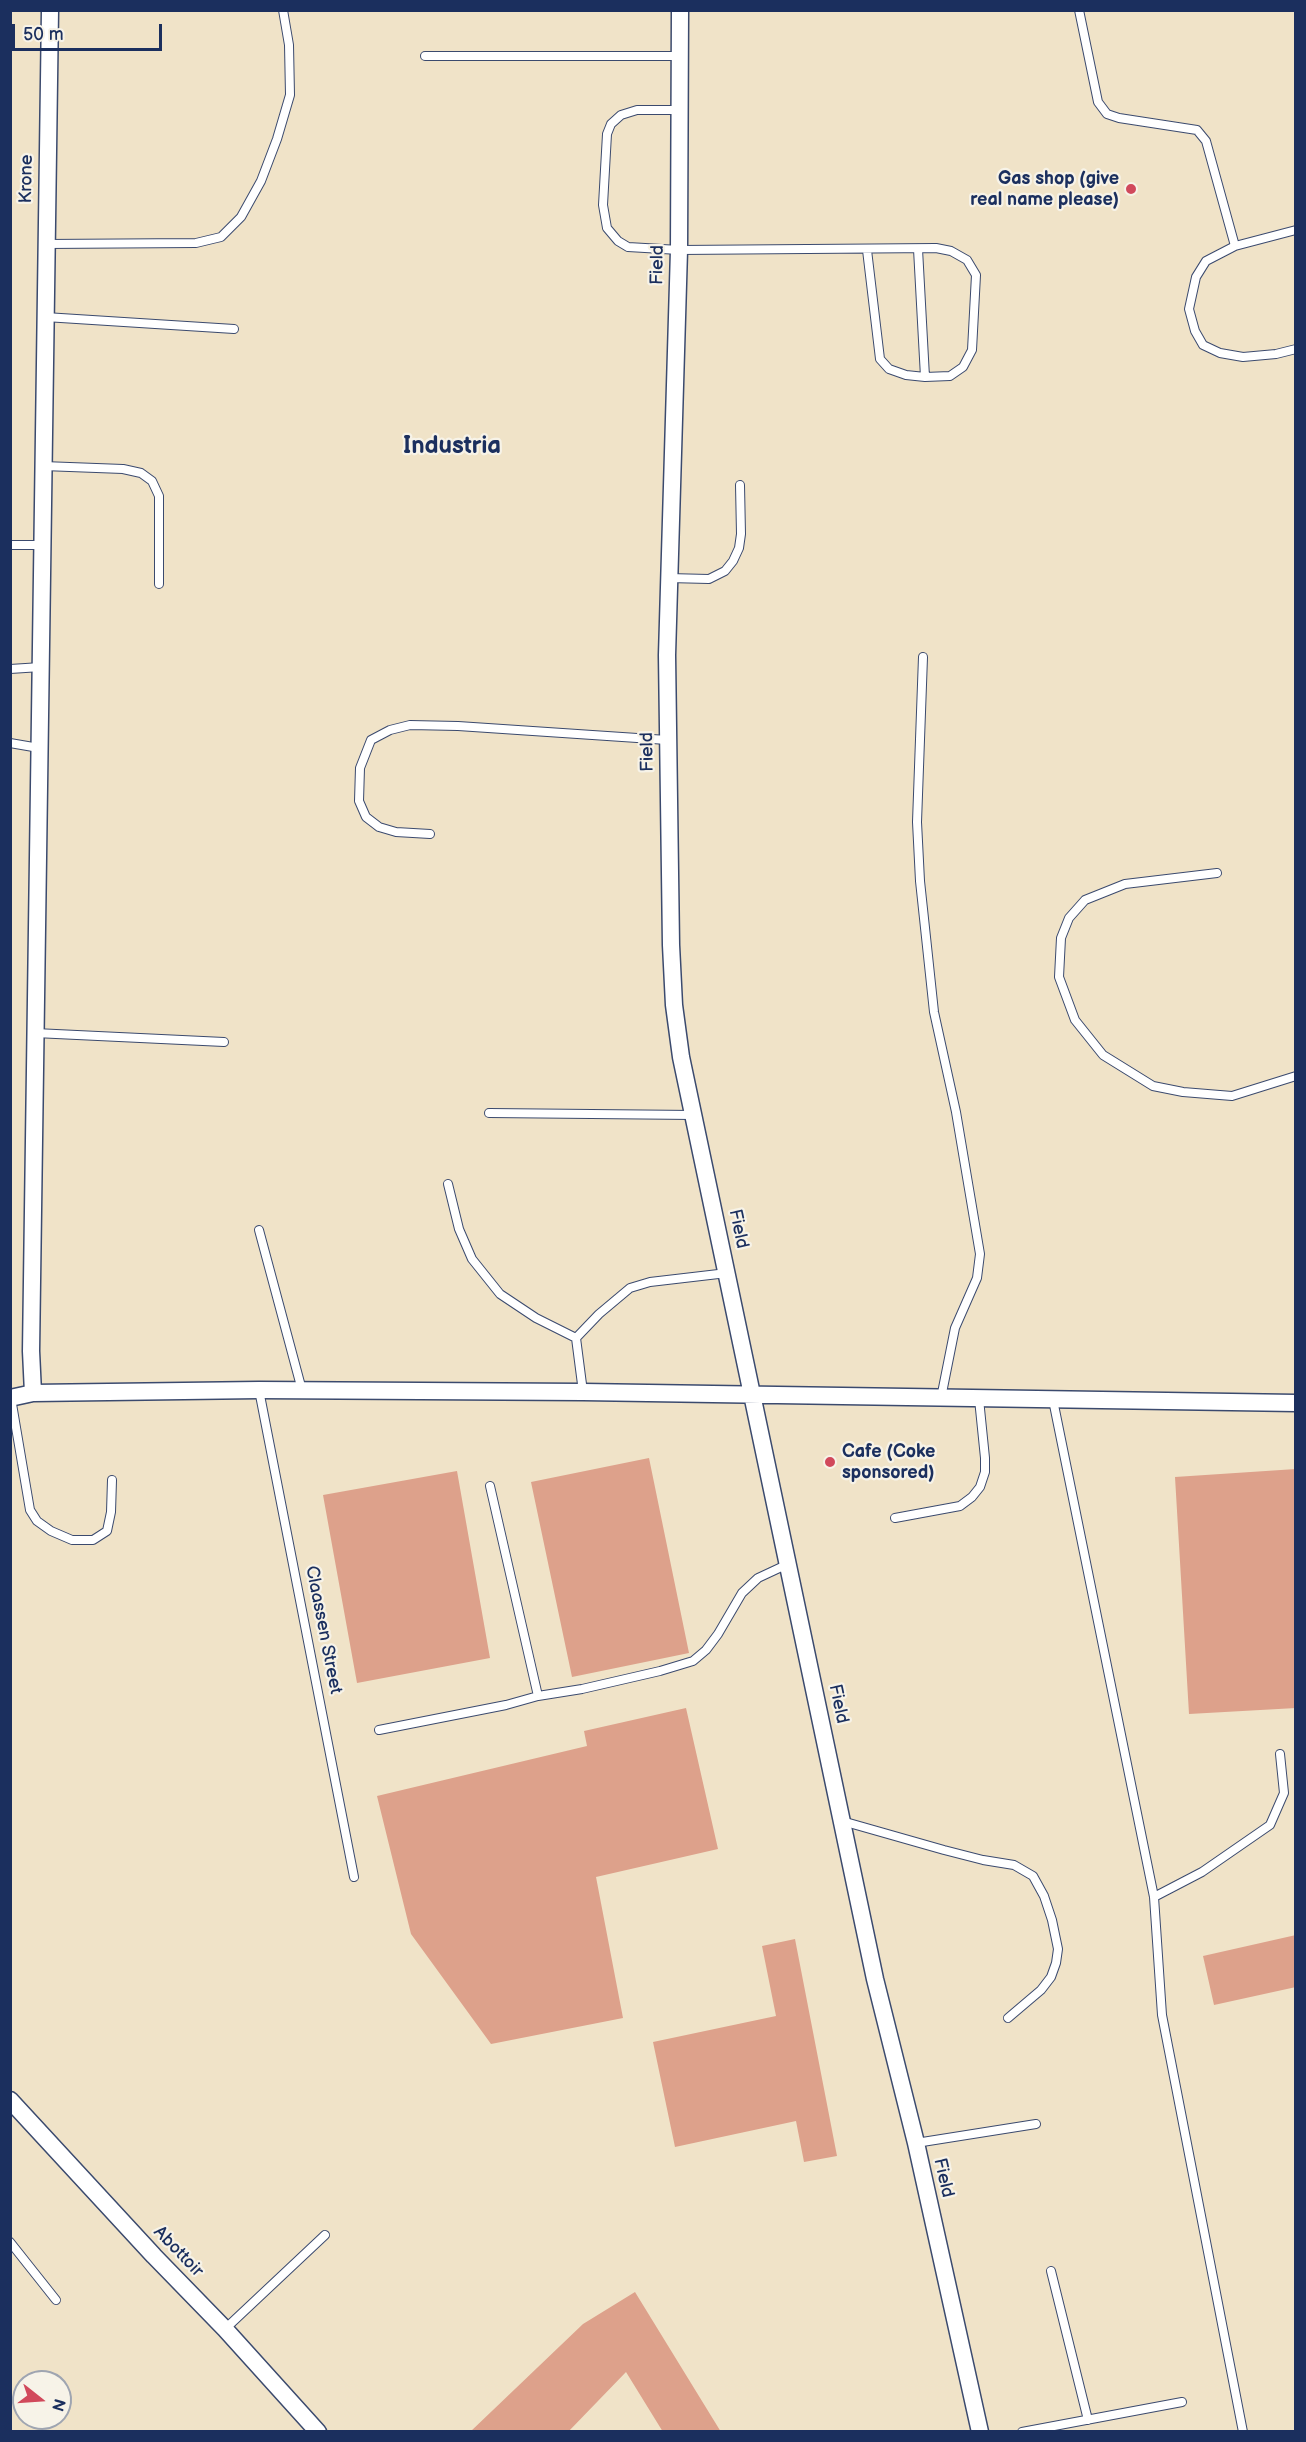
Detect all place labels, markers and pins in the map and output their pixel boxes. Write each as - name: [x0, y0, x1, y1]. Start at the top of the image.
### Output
- place label: Gas shop (give real name please): [970, 168, 1119, 210]
- marker: Gas shop (give real name please): [1124, 182, 1138, 196]
- place label: Cafe (Coke sponsored): [842, 1441, 935, 1484]
- marker: Cafe (Coke sponsored): [823, 1455, 837, 1469]

